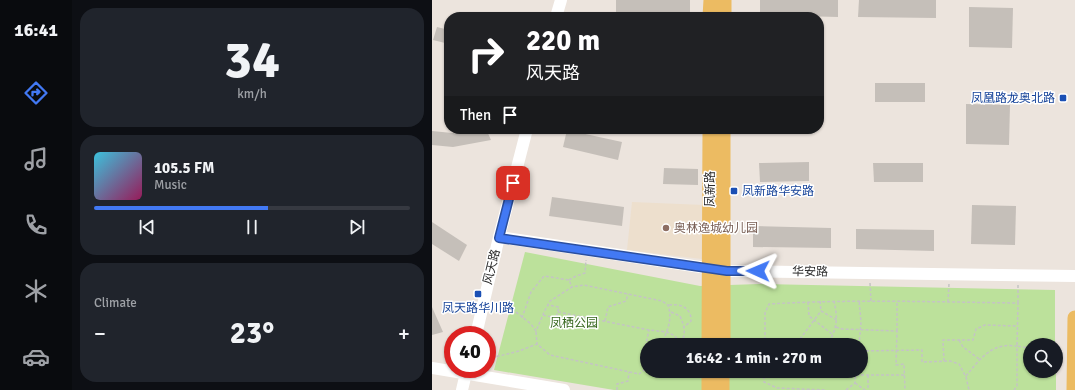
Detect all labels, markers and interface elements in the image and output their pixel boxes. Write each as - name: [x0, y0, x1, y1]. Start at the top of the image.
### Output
- text: 16:41: [14, 19, 58, 41]
- text: 220 m: [526, 24, 600, 58]
- text: 34: [224, 28, 280, 92]
- icon: right: [460, 28, 512, 80]
- text: 风天路: [526, 62, 580, 84]
- icon: directions: [22, 79, 50, 107]
- text: km/h: [237, 86, 267, 102]
- place label: 凤凰路龙奥北路: [971, 91, 1055, 106]
- marker: 凤凰路龙奥北路: [1058, 93, 1068, 103]
- icon: arrive: [499, 104, 521, 126]
- text: Then: [460, 106, 491, 124]
- icon: music: [22, 145, 50, 173]
- text: 105.5 FM: [154, 159, 215, 177]
- pin: [496, 166, 530, 200]
- street label: 凤新路: [703, 171, 718, 207]
- icon: arrive: [502, 172, 524, 194]
- text: Music: [154, 177, 187, 193]
- place label: 凤新路华安路: [742, 184, 814, 199]
- marker: 凤新路华安路: [729, 186, 739, 196]
- icon: phone: [22, 211, 50, 239]
- icon: previous: [136, 216, 158, 238]
- icon: pause: [241, 216, 263, 238]
- icon: next: [346, 216, 368, 238]
- place label: 奥林逸城幼儿园: [674, 221, 758, 236]
- marker: 奥林逸城幼儿园: [661, 223, 671, 233]
- street label: 风天路: [480, 248, 504, 286]
- position arrow: [737, 250, 779, 292]
- street label: 华安路: [792, 264, 828, 280]
- icon: climate: [22, 277, 50, 305]
- marker: 凤天路华川路: [473, 289, 483, 299]
- text: Climate: [94, 295, 137, 311]
- place label: 凤天路华川路: [442, 301, 514, 316]
- text: 23°: [230, 315, 274, 352]
- park label: 凤栖公园: [550, 316, 598, 331]
- text: −: [94, 320, 106, 347]
- text: +: [398, 320, 410, 347]
- speed limit sign: 40: [444, 326, 496, 378]
- map controls: [1023, 338, 1063, 378]
- button: search: [1023, 338, 1063, 378]
- icon: car: [22, 343, 50, 371]
- text: 16:42 · 1 min · 270 m: [686, 349, 822, 367]

